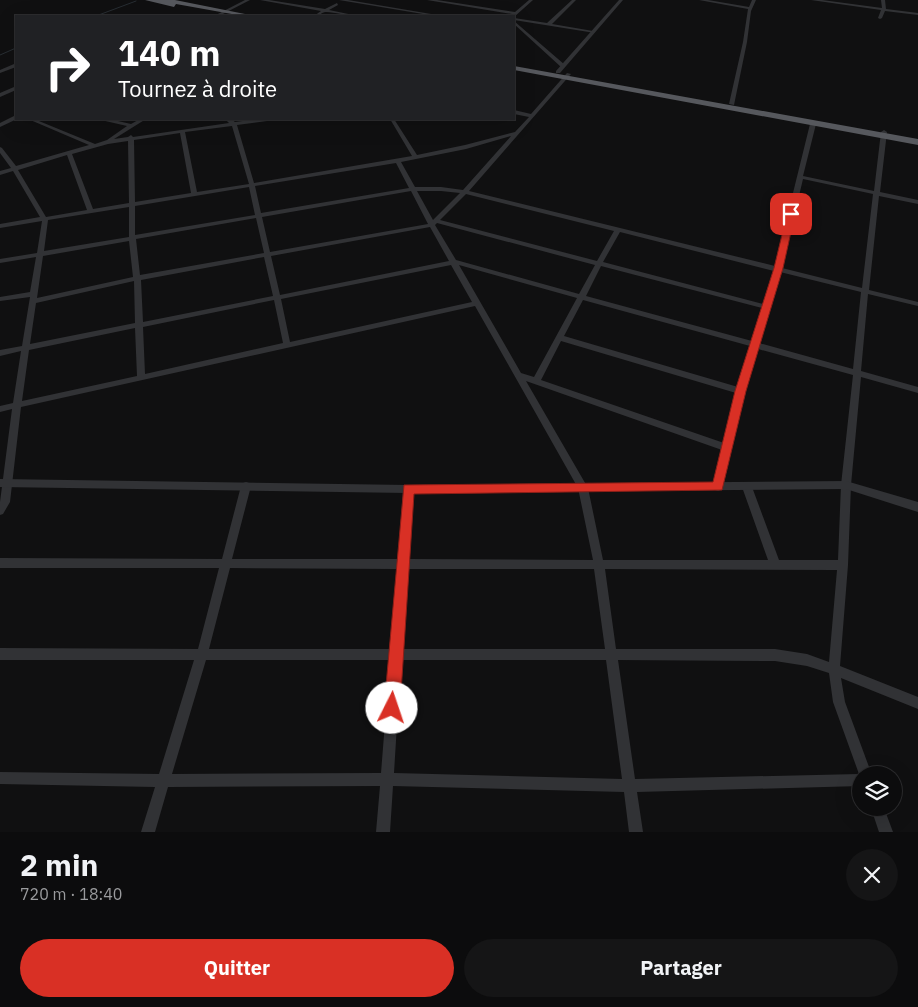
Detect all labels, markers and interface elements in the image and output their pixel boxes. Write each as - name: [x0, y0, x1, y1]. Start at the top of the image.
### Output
- text: 140 m: [118, 30, 221, 76]
- icon: right: [35, 35, 100, 100]
- text: Tournez à droite: [118, 74, 277, 103]
- pin: [770, 193, 812, 235]
- icon: arrive: [777, 200, 805, 228]
- position arrow: [365, 681, 417, 733]
- map controls: [852, 766, 902, 816]
- button: layers: [852, 766, 902, 816]
- text: 2 min: [20, 845, 98, 884]
- button: close: [846, 849, 898, 901]
- text: 720 m · 18:40: [20, 884, 122, 904]
- button: Quitter: [20, 939, 454, 997]
- button: Partager: [464, 939, 898, 997]

